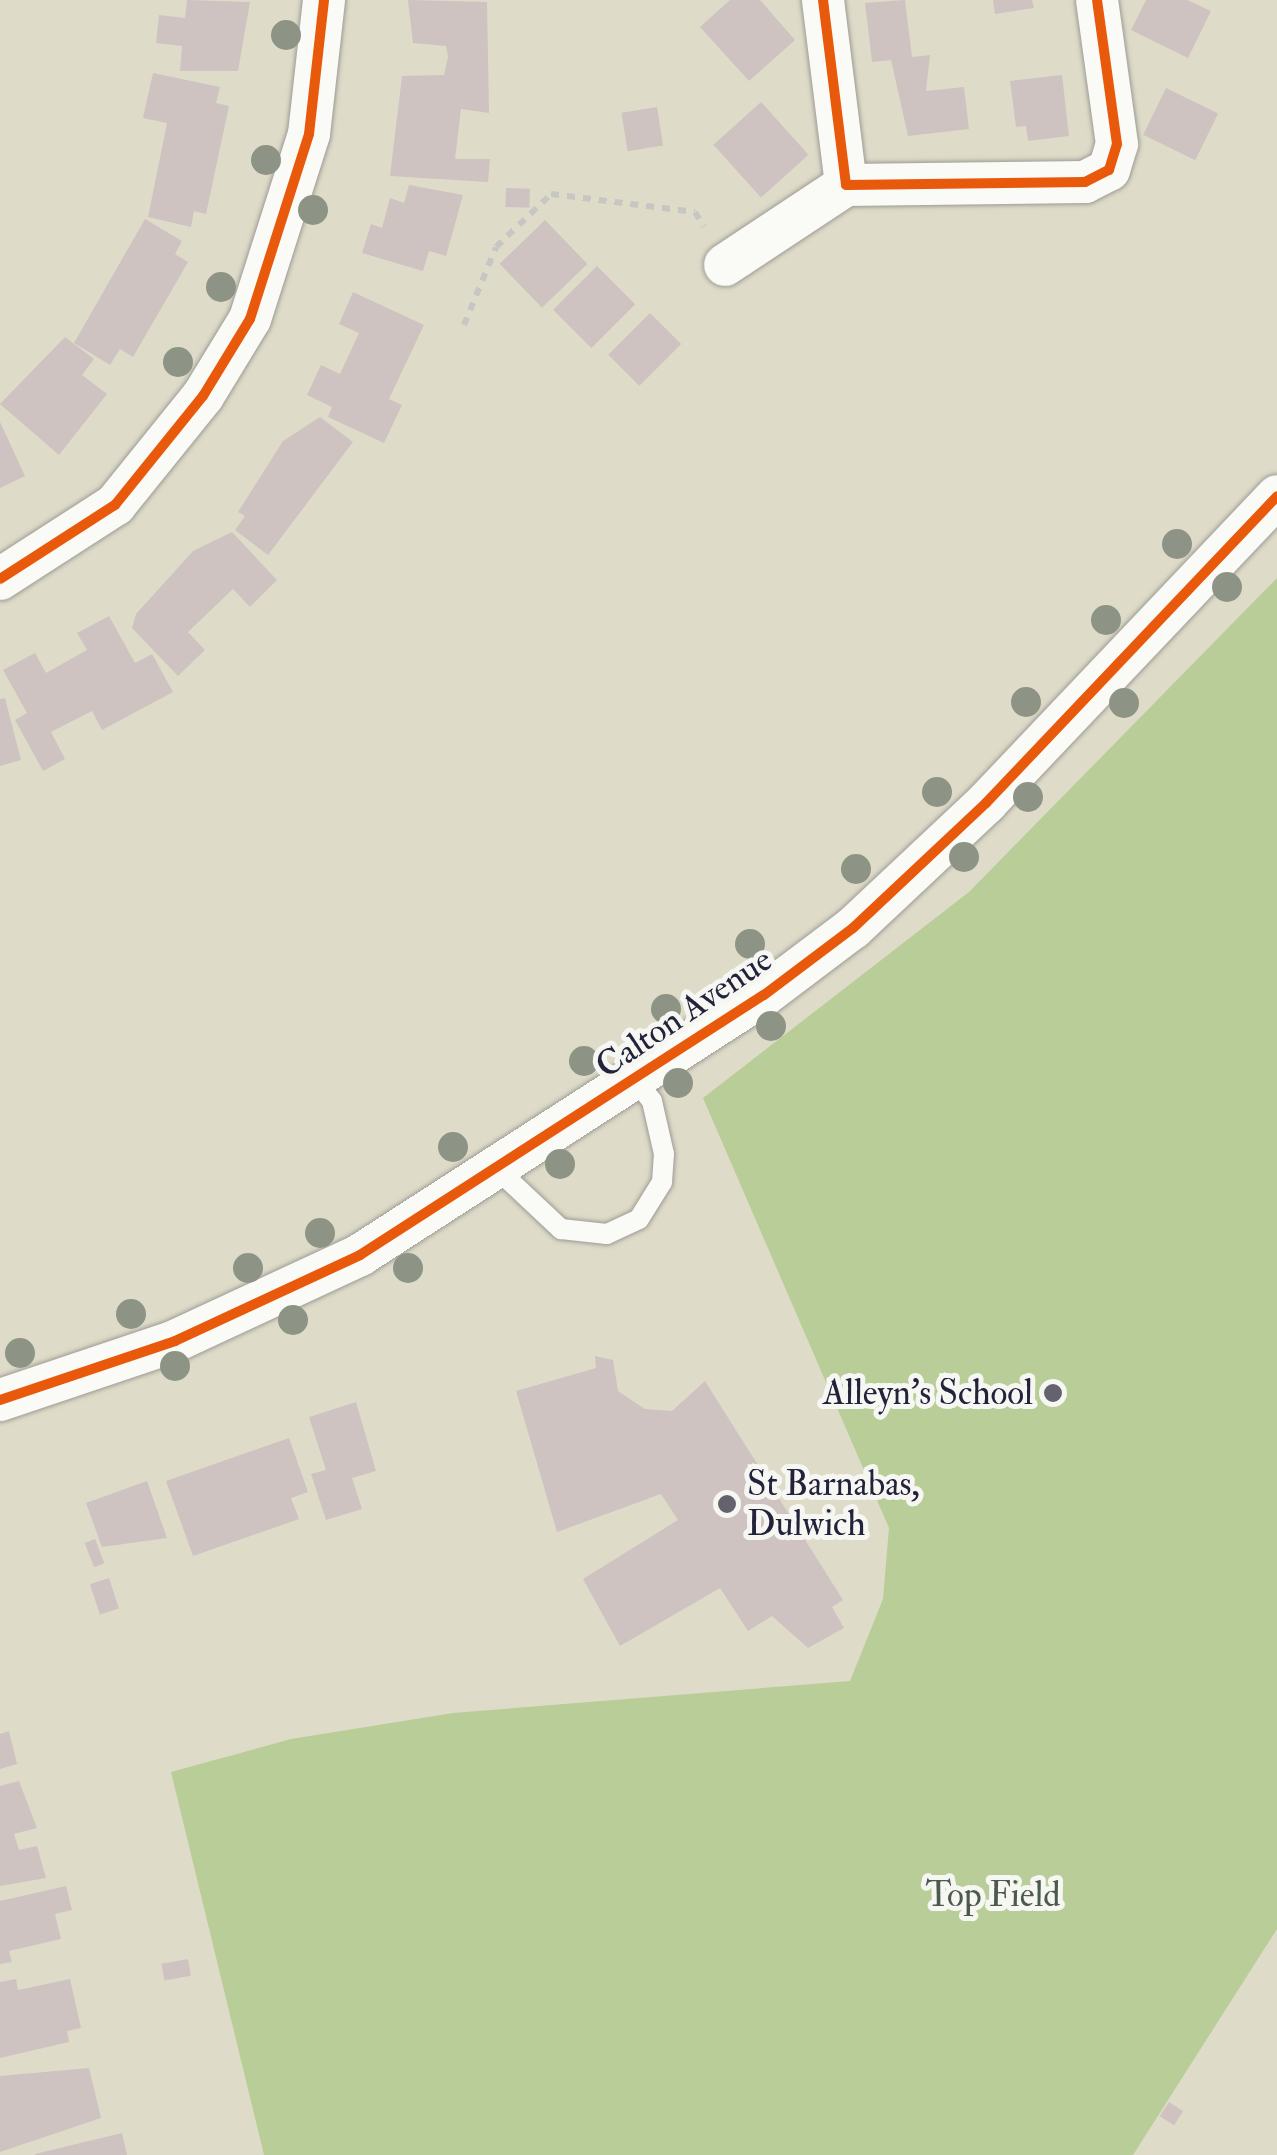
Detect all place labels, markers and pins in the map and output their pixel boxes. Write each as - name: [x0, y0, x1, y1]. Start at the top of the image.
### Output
- place label: Alleyn's School: [823, 1372, 1033, 1414]
- marker: Alleyn's School: [1042, 1382, 1064, 1404]
- place label: St Barnabas, Dulwich: [747, 1463, 920, 1545]
- marker: St Barnabas, Dulwich: [716, 1493, 738, 1515]

